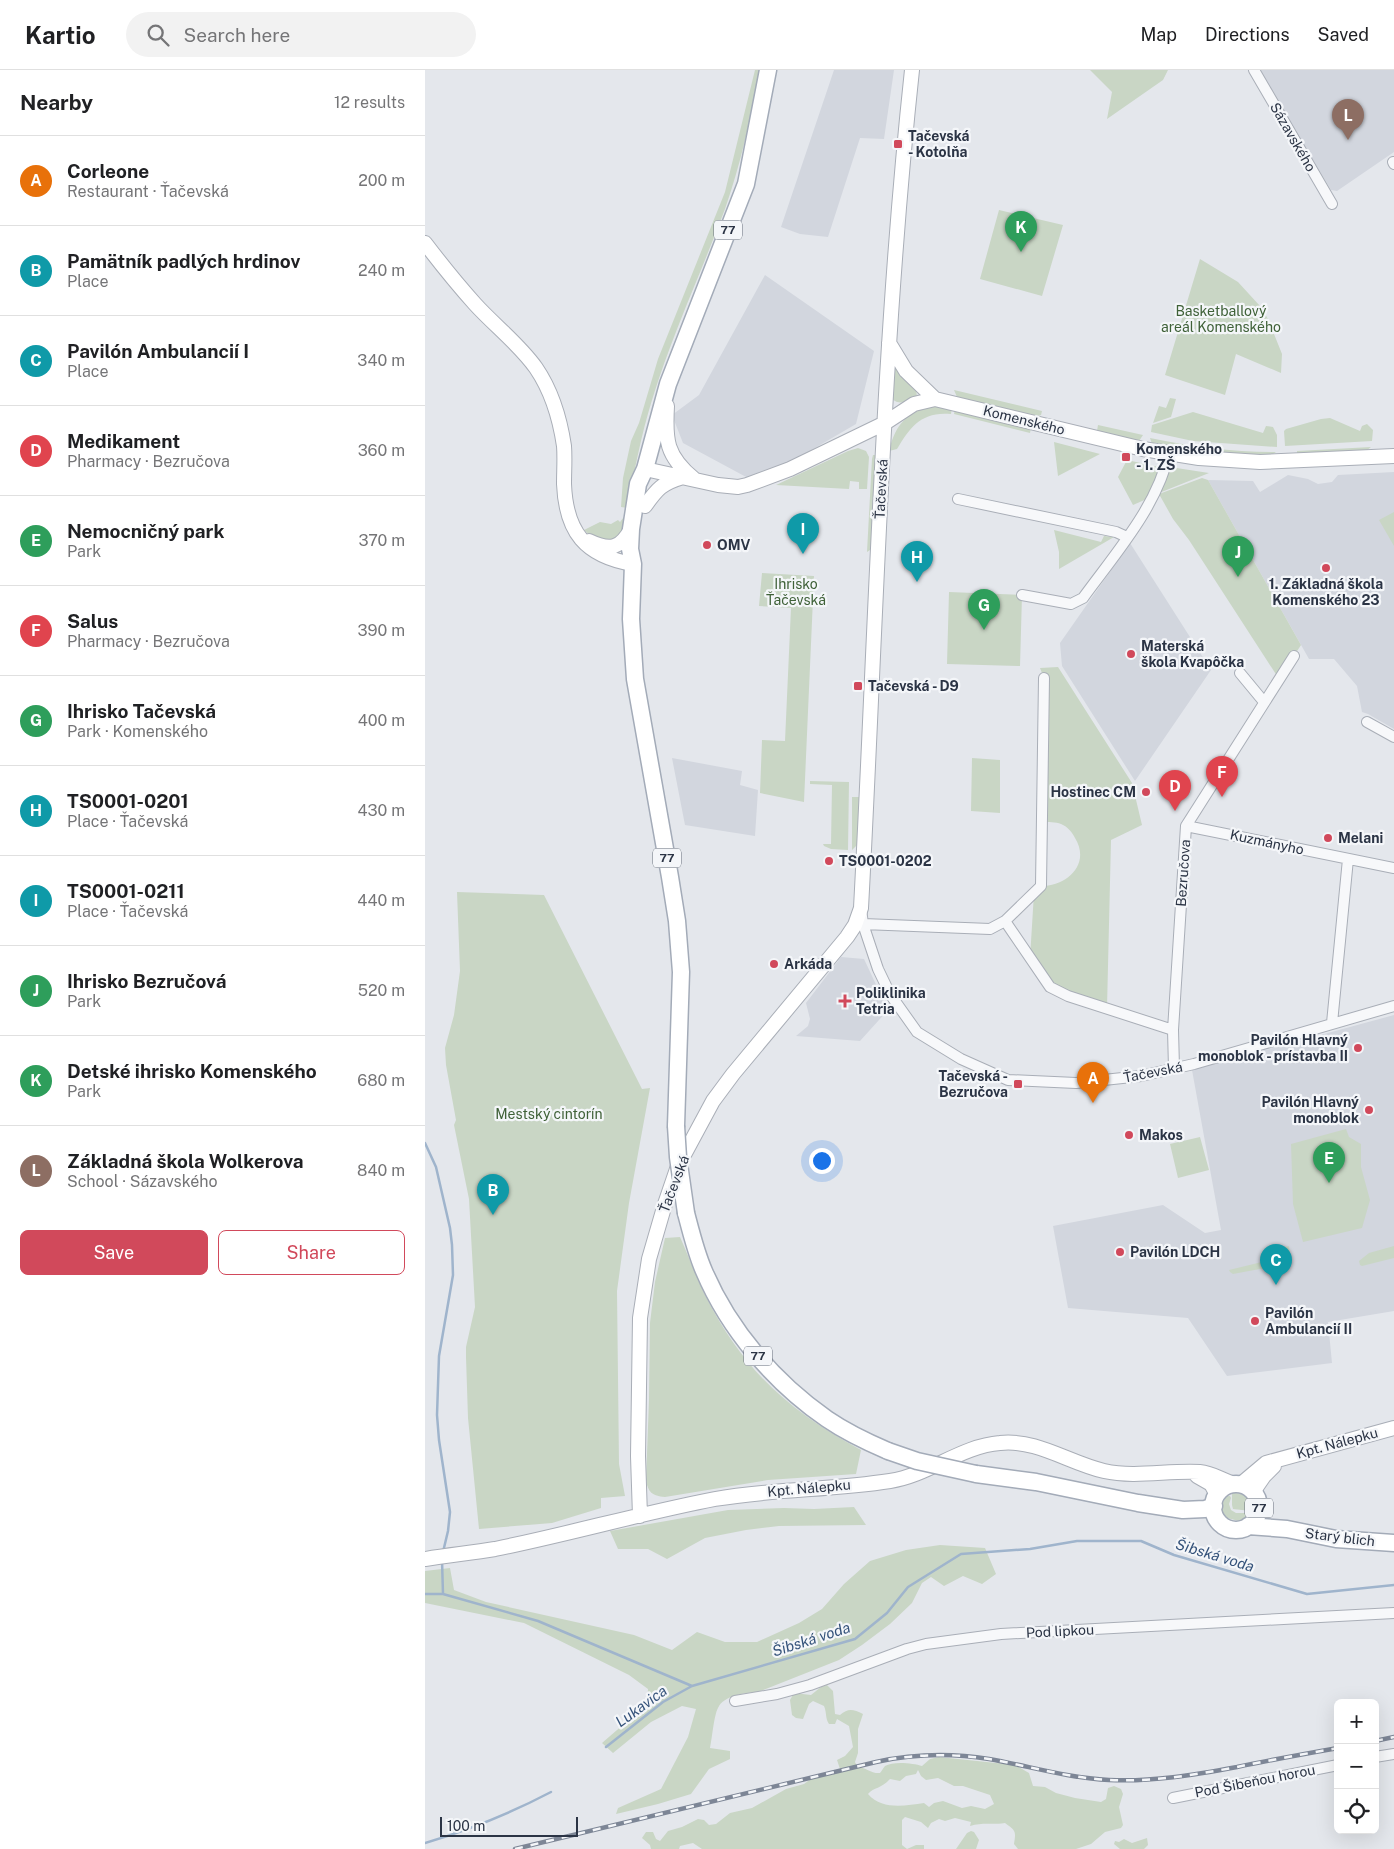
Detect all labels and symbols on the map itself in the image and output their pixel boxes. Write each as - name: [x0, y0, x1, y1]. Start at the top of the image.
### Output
- pin: L: [1332, 99, 1364, 140]
- street label: Sázavského: [1267, 100, 1319, 174]
- place label: Tačevská - Kotolňa: [908, 128, 970, 160]
- marker: Tačevská - Kotolňa: [892, 138, 904, 150]
- pin: K: [1005, 211, 1037, 252]
- road number: 77: [714, 220, 742, 240]
- park label: Basketballový areál Komenského: [1161, 303, 1281, 335]
- street label: Komenského: [981, 402, 1067, 438]
- place label: Komenského - 1. ZŠ: [1136, 441, 1222, 473]
- marker: Komenského - 1. ZŠ: [1120, 451, 1132, 463]
- street label: Ťačevská: [870, 459, 891, 519]
- pin: I: [787, 513, 819, 554]
- pin: J: [1222, 536, 1254, 577]
- place label: OMV: [717, 537, 750, 553]
- marker: OMV: [701, 539, 713, 551]
- pin: H: [901, 541, 933, 582]
- marker: 1. Základná škola Komenského 23: [1320, 562, 1332, 574]
- park label: Ihrisko Ťačevská: [766, 576, 826, 608]
- place label: 1. Základná škola Komenského 23: [1269, 576, 1383, 608]
- pin: G: [968, 589, 1000, 630]
- place label: Materská škola Kvapôčka: [1141, 638, 1244, 670]
- marker: Materská škola Kvapôčka: [1125, 648, 1137, 660]
- place label: Tačevská - D9: [868, 678, 959, 694]
- marker: Tačevská - D9: [852, 680, 864, 692]
- pin: F: [1206, 756, 1238, 797]
- pin: D: [1159, 770, 1191, 811]
- place label: Hostinec CM: [1050, 784, 1136, 800]
- marker: Hostinec CM: [1140, 786, 1152, 798]
- street label: Kuzmányho: [1229, 826, 1305, 858]
- place label: Melani: [1338, 830, 1383, 846]
- marker: Melani: [1322, 832, 1334, 844]
- street label: Bezručova: [1173, 839, 1193, 907]
- road number: 77: [653, 848, 681, 868]
- place label: TS0001-0202: [839, 853, 932, 869]
- marker: TS0001-0202: [823, 855, 835, 867]
- place label: Arkáda: [784, 956, 832, 972]
- marker: Arkáda: [768, 958, 780, 970]
- place label: Poliklinika Tetria: [856, 985, 926, 1017]
- marker: Poliklinika Tetria: [838, 994, 852, 1008]
- place label: Pavilón Hlavný monoblok - prístavba II: [1198, 1032, 1348, 1064]
- marker: Pavilón Hlavný monoblok - prístavba II: [1352, 1042, 1364, 1054]
- street label: Ťačevská: [1122, 1057, 1184, 1086]
- pin: A: [1077, 1062, 1109, 1103]
- place label: Tačevská - Bezručova: [939, 1068, 1008, 1100]
- marker: Tačevská - Bezručova: [1012, 1078, 1024, 1090]
- place label: Pavilón Hlavný monoblok: [1261, 1094, 1359, 1126]
- marker: Pavilón Hlavný monoblok: [1363, 1104, 1375, 1116]
- park label: Mestský cintorín: [495, 1106, 603, 1122]
- place label: Makos: [1139, 1127, 1183, 1143]
- marker: Makos: [1123, 1129, 1135, 1141]
- pin: E: [1313, 1142, 1345, 1183]
- your location: [809, 1148, 835, 1174]
- street label: Ťačevská: [655, 1153, 692, 1215]
- pin: B: [477, 1174, 509, 1215]
- place label: Pavilón LDCH: [1130, 1244, 1220, 1260]
- pin: C: [1260, 1244, 1292, 1285]
- marker: Pavilón LDCH: [1114, 1246, 1126, 1258]
- place label: Pavilón Ambulancií II: [1265, 1305, 1352, 1337]
- marker: Pavilón Ambulancií II: [1249, 1315, 1261, 1327]
- road number: 77: [744, 1346, 772, 1365]
- street label: Kpt. Nálepku: [1295, 1424, 1379, 1462]
- street label: Kpt. Nálepku: [767, 1476, 851, 1500]
- road number: 77: [1245, 1499, 1273, 1518]
- street label: Starý blich: [1304, 1525, 1376, 1549]
- water label: Šibská voda: [1174, 1535, 1256, 1575]
- water label: Šibská voda: [770, 1618, 852, 1660]
- street label: Pod lipkou: [1026, 1621, 1094, 1641]
- water label: Lukavica: [612, 1682, 670, 1730]
- street label: Pod Šibeňou horou: [1193, 1760, 1317, 1801]
- scale bar: [440, 1814, 577, 1837]

